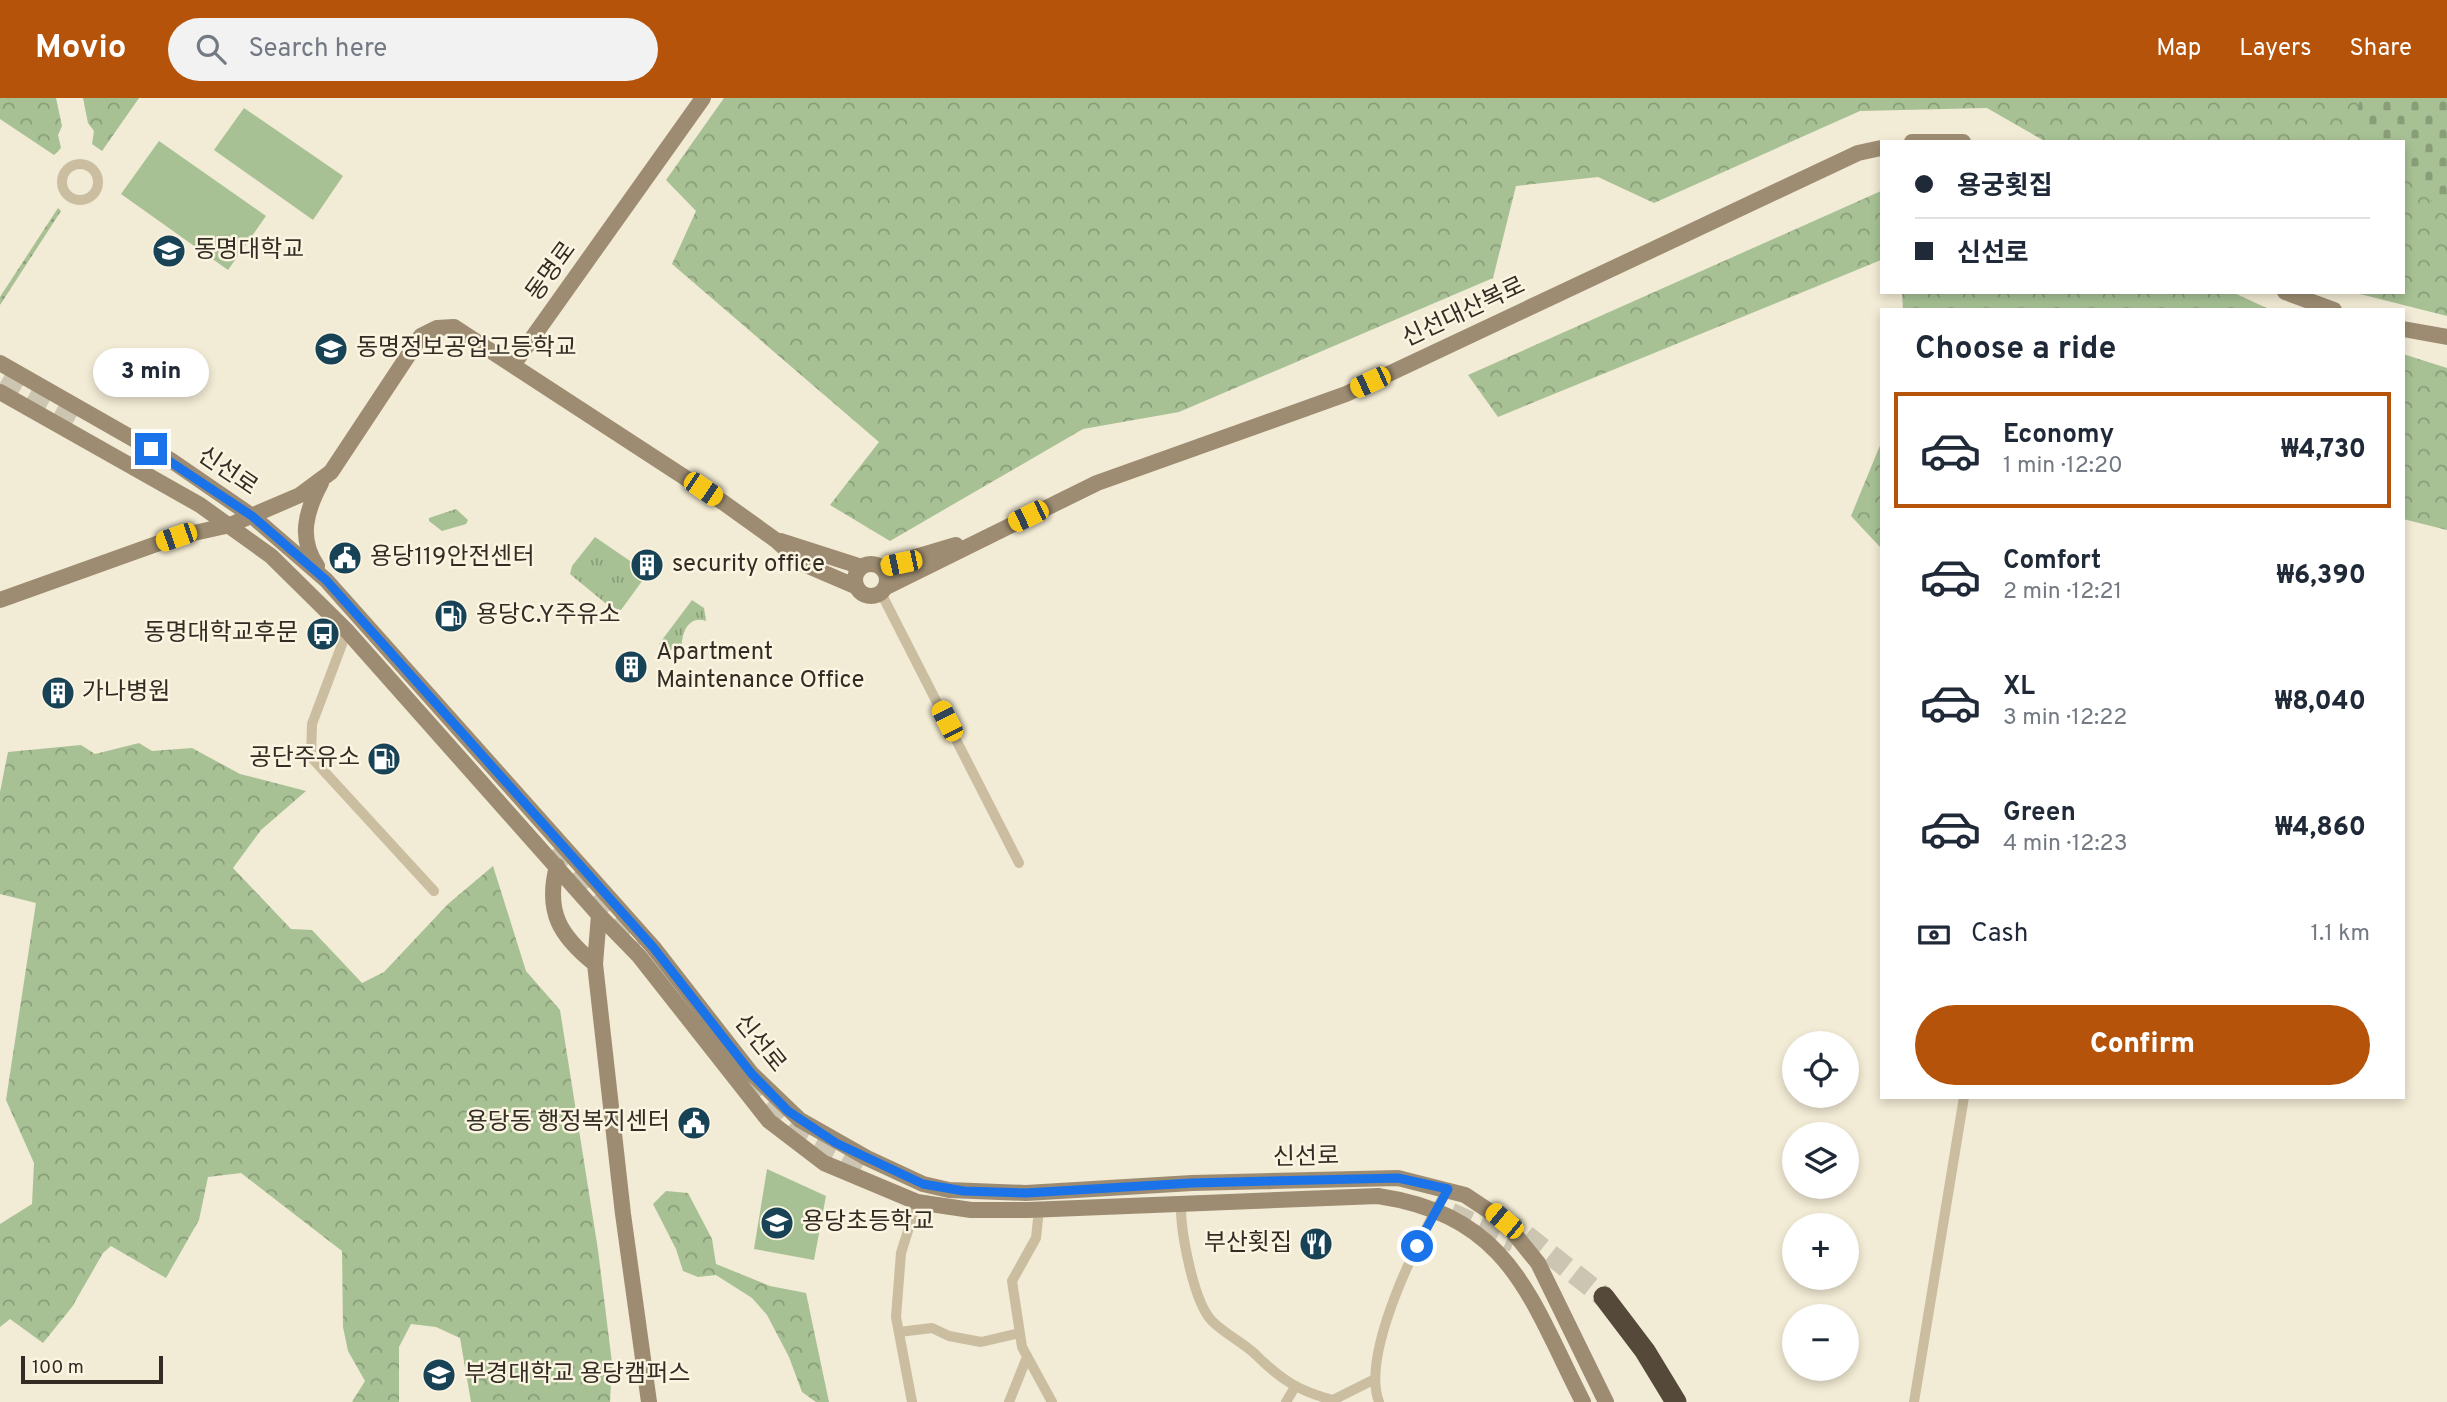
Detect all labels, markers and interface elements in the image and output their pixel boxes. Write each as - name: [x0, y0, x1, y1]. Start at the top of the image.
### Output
- search box: [168, 18, 658, 81]
- text: Movio: [35, 28, 126, 70]
- icon: search: [192, 30, 230, 68]
- text: Search here: [248, 33, 387, 66]
- text: Map: [2156, 34, 2201, 64]
- text: Layers: [2239, 34, 2311, 64]
- text: Share: [2349, 34, 2412, 64]
- text: 용궁횟집: [1957, 171, 2053, 204]
- school or university icon: 동명대학교: [150, 232, 188, 270]
- place label: 동명대학교: [194, 236, 304, 266]
- street label: 동명로: [520, 236, 584, 308]
- text: 신선로: [1957, 238, 2029, 271]
- street label: 신선대산복로: [1398, 271, 1530, 355]
- school or university icon: 동명정보공업고등학교: [312, 330, 350, 368]
- text: Choose a ride: [1915, 330, 2116, 370]
- place label: 동명정보공업고등학교: [356, 334, 577, 364]
- callout: 3 min: [93, 348, 209, 396]
- text: 3 min: [121, 358, 181, 387]
- car: [1347, 364, 1394, 400]
- icon: car: [1919, 419, 1982, 482]
- text: Economy: [2003, 419, 2114, 452]
- route end: [135, 433, 167, 465]
- text: ₩4,730: [2281, 434, 2366, 467]
- street label: 신선로: [191, 441, 263, 503]
- text: 1 min · 12:20: [2003, 452, 2123, 481]
- car: [680, 469, 727, 509]
- car: [1005, 497, 1052, 535]
- car: [153, 520, 200, 554]
- public building icon: 용당119안전센터: [326, 539, 364, 577]
- place label: 용당119안전센터: [370, 543, 535, 573]
- icon: car: [1919, 545, 1982, 608]
- text: Comfort: [2003, 545, 2101, 578]
- building icon: security office: [628, 546, 666, 584]
- car: [879, 548, 924, 578]
- place label: security office: [672, 550, 825, 580]
- text: ₩6,390: [2277, 560, 2366, 593]
- text: 2 min · 12:21: [2003, 578, 2122, 607]
- fuel station icon: 용당C.Y주유소: [432, 597, 470, 635]
- place label: 용당C.Y주유소: [476, 601, 621, 631]
- bus stop icon: 동명대학교후문: [304, 615, 342, 653]
- place label: 동명대학교후문: [143, 619, 298, 649]
- place label: Apartment Maintenance Office: [656, 638, 865, 696]
- building icon: Apartment Maintenance Office: [612, 648, 650, 686]
- icon: car: [1919, 671, 1982, 734]
- text: XL: [2003, 671, 2035, 704]
- building icon: 가나병원: [39, 674, 77, 712]
- place label: 가나병원: [82, 678, 170, 708]
- text: ₩8,040: [2275, 686, 2366, 719]
- car: [929, 698, 966, 744]
- text: 3 min · 12:22: [2003, 704, 2127, 733]
- fuel station icon: 공단주유소: [365, 740, 403, 778]
- place label: 공단주유소: [250, 744, 360, 774]
- icon: car: [1919, 797, 1982, 860]
- text: Green: [2003, 797, 2076, 830]
- text: ₩4,860: [2275, 812, 2366, 845]
- text: 4 min · 12:23: [2003, 830, 2128, 859]
- icon: cash: [1915, 916, 1953, 954]
- text: Cash: [1971, 918, 2028, 951]
- text: 1.1 km: [2311, 920, 2370, 949]
- button: Confirm: [1915, 1005, 2370, 1085]
- street label: 신선로: [726, 1009, 792, 1079]
- map controls: [1782, 1031, 1859, 1381]
- button: locate: [1782, 1031, 1859, 1108]
- public building icon: 용당동 행정복지센터: [675, 1104, 713, 1142]
- place label: 용당동 행정복지센터: [466, 1108, 670, 1138]
- button: layers: [1782, 1122, 1859, 1199]
- street label: 신선로: [1273, 1142, 1339, 1174]
- car: [1482, 1199, 1527, 1243]
- school or university icon: 용당초등학교: [758, 1204, 796, 1242]
- place label: 용당초등학교: [802, 1208, 934, 1238]
- button: +: [1782, 1213, 1859, 1290]
- restaurant icon: 부산횟집: [1297, 1225, 1335, 1263]
- place label: 부산횟집: [1204, 1229, 1292, 1259]
- route start: [1401, 1230, 1433, 1262]
- button: −: [1782, 1304, 1859, 1381]
- scale bar: [21, 1353, 163, 1385]
- text: 100 m: [32, 1356, 84, 1380]
- school or university icon: 부경대학교 용당캠퍼스: [420, 1356, 458, 1394]
- place label: 부경대학교 용당캠퍼스: [464, 1360, 690, 1390]

